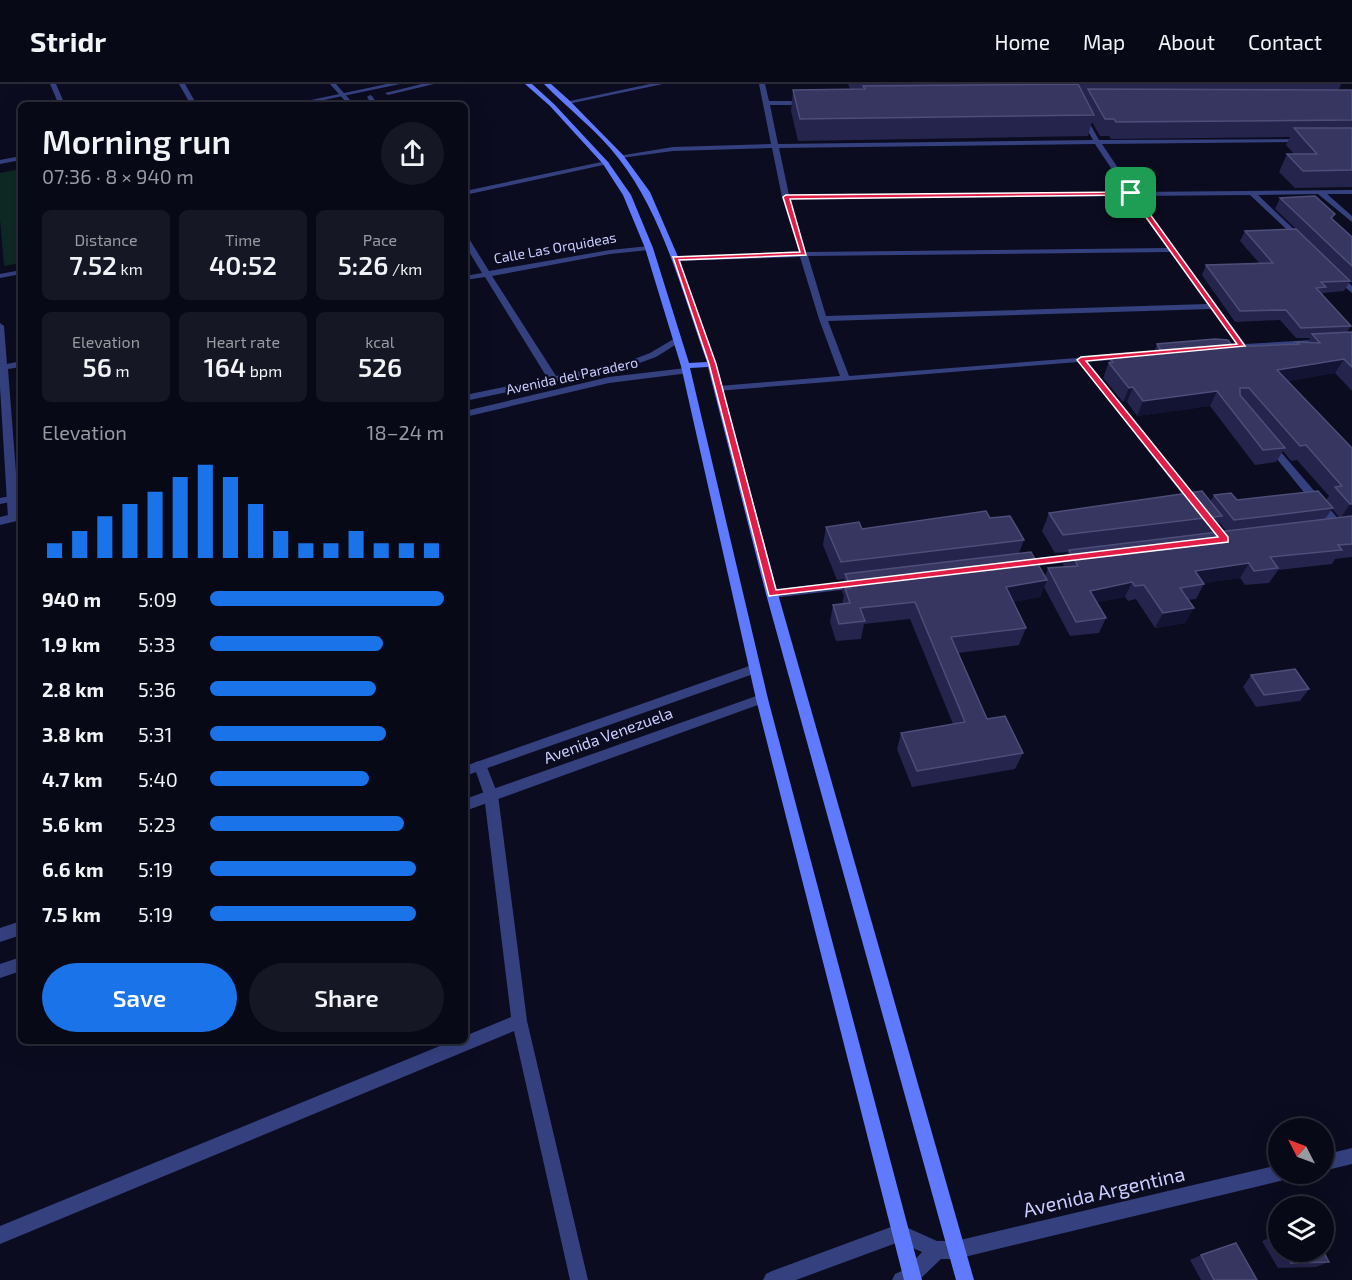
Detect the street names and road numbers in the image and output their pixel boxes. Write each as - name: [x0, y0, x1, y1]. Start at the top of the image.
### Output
- street label: Calle Las Orquideas: [492, 228, 618, 267]
- street label: Avenida del Paradero: [504, 353, 639, 398]
- street label: Avenida Venezuela: [541, 702, 675, 767]
- street label: Avenida Argentina: [1021, 1161, 1187, 1221]

